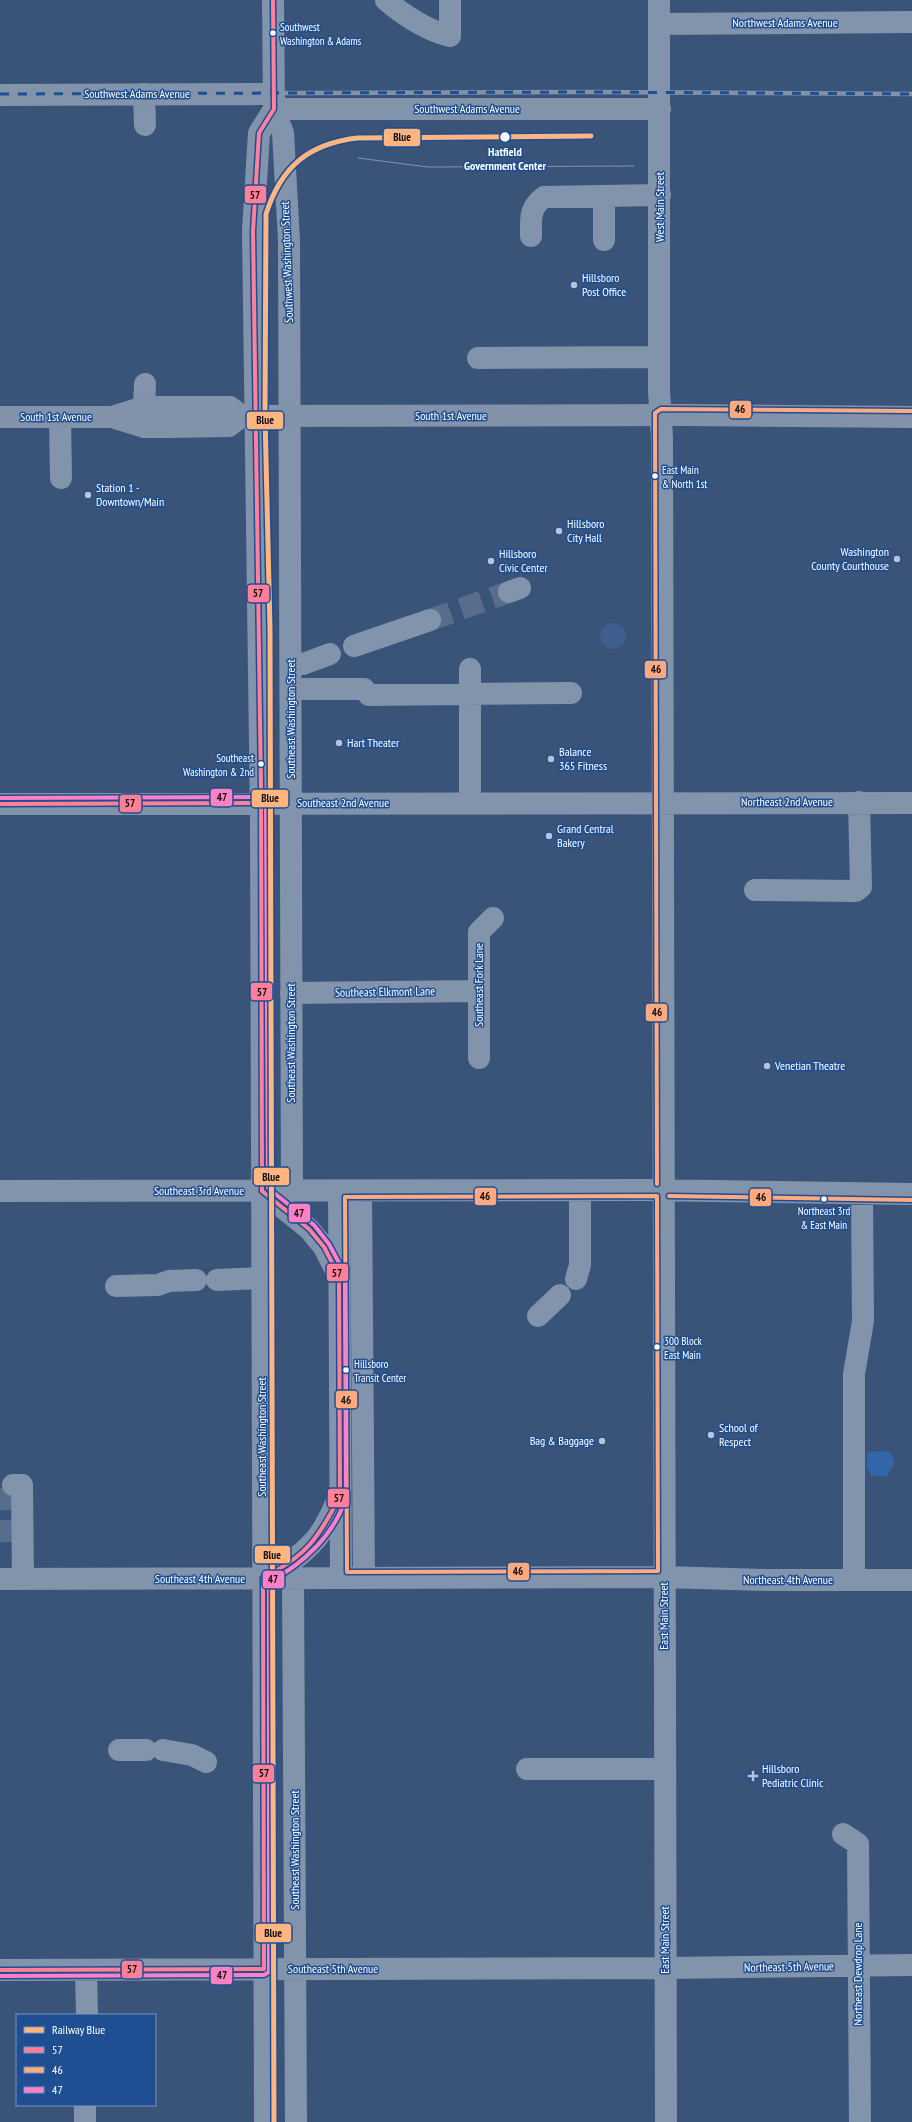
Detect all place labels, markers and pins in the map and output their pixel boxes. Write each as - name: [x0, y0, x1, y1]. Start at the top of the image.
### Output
- place label: Southwest Washington & Adams: [280, 20, 362, 48]
- marker: Southwest Washington & Adams: [268, 28, 278, 38]
- marker: Hatfield Government Center: [498, 130, 512, 144]
- place label: Hatfield Government Center: [464, 144, 547, 173]
- place label: Hillsboro Post Office: [582, 270, 626, 299]
- marker: Hillsboro Post Office: [569, 280, 579, 290]
- place label: East Main & North 1st: [662, 463, 707, 491]
- marker: East Main & North 1st: [650, 471, 660, 481]
- place label: Station 1 - Downtown/Main: [96, 480, 164, 509]
- marker: Station 1 - Downtown/Main: [83, 490, 93, 500]
- place label: Hillsboro City Hall: [567, 516, 605, 545]
- marker: Hillsboro City Hall: [554, 526, 564, 536]
- place label: Washington County Courthouse: [811, 544, 889, 573]
- place label: Hillsboro Civic Center: [499, 546, 548, 575]
- marker: Washington County Courthouse: [892, 554, 902, 564]
- marker: Hillsboro Civic Center: [486, 556, 496, 566]
- place label: Hart Theater: [347, 735, 400, 750]
- marker: Hart Theater: [334, 738, 344, 748]
- place label: Balance 365 Fitness: [559, 744, 607, 773]
- place label: Southeast Washington & 2nd: [183, 751, 254, 779]
- marker: Balance 365 Fitness: [546, 754, 556, 764]
- marker: Southeast Washington & 2nd: [256, 759, 266, 769]
- place label: Grand Central Bakery: [557, 821, 614, 850]
- marker: Grand Central Bakery: [544, 831, 554, 841]
- place label: Venetian Theatre: [774, 1058, 845, 1073]
- marker: Venetian Theatre: [762, 1061, 772, 1071]
- marker: Northeast 3rd & East Main: [819, 1194, 829, 1204]
- place label: Northeast 3rd & East Main: [798, 1204, 851, 1232]
- place label: 300 Block East Main: [664, 1334, 703, 1362]
- marker: 300 Block East Main: [652, 1342, 662, 1352]
- place label: Hillsboro Transit Center: [354, 1357, 406, 1385]
- marker: Hillsboro Transit Center: [341, 1365, 351, 1375]
- place label: School of Respect: [719, 1420, 758, 1449]
- marker: School of Respect: [706, 1430, 716, 1440]
- place label: Bag & Baggage: [530, 1433, 594, 1448]
- marker: Bag & Baggage: [597, 1436, 607, 1446]
- place label: Hillsboro Pediatric Clinic: [762, 1761, 824, 1790]
- marker: Hillsboro Pediatric Clinic: [747, 1770, 759, 1782]

